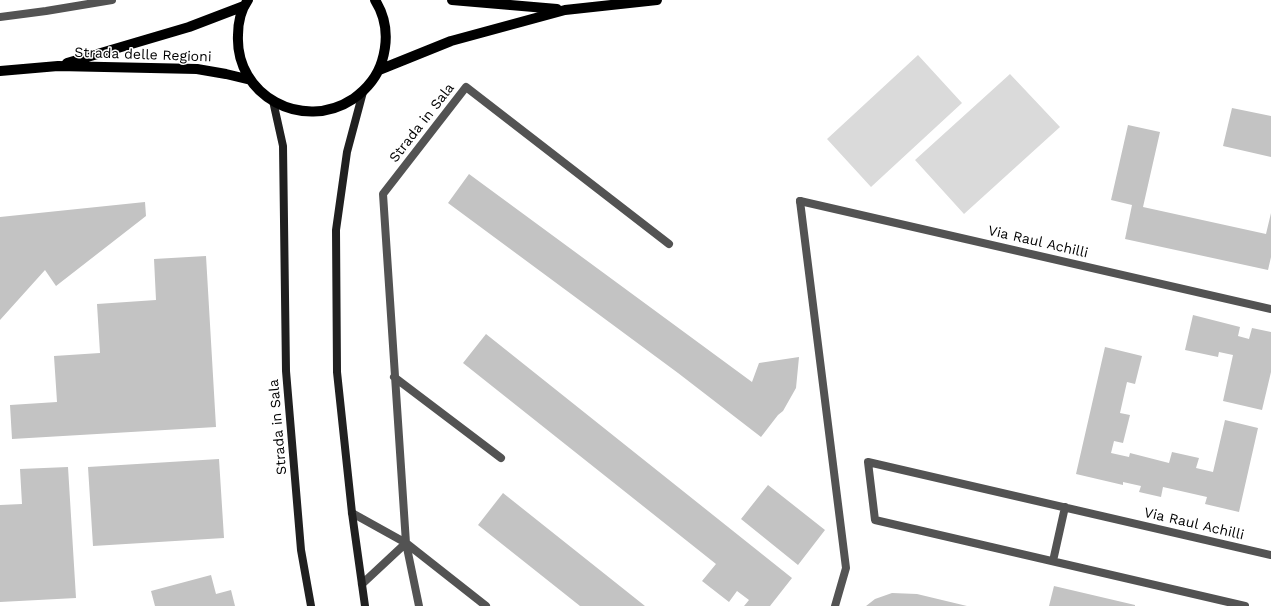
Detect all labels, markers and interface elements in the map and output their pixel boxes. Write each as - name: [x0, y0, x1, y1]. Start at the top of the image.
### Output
- street label: Strada delle Regioni: [74, 44, 212, 66]
- street label: Strada in Sala: [386, 80, 458, 166]
- street label: Via Raul Achilli: [986, 222, 1090, 262]
- street label: Strada in Sala: [265, 379, 291, 475]
- street label: Via Raul Achilli: [1142, 504, 1246, 544]

